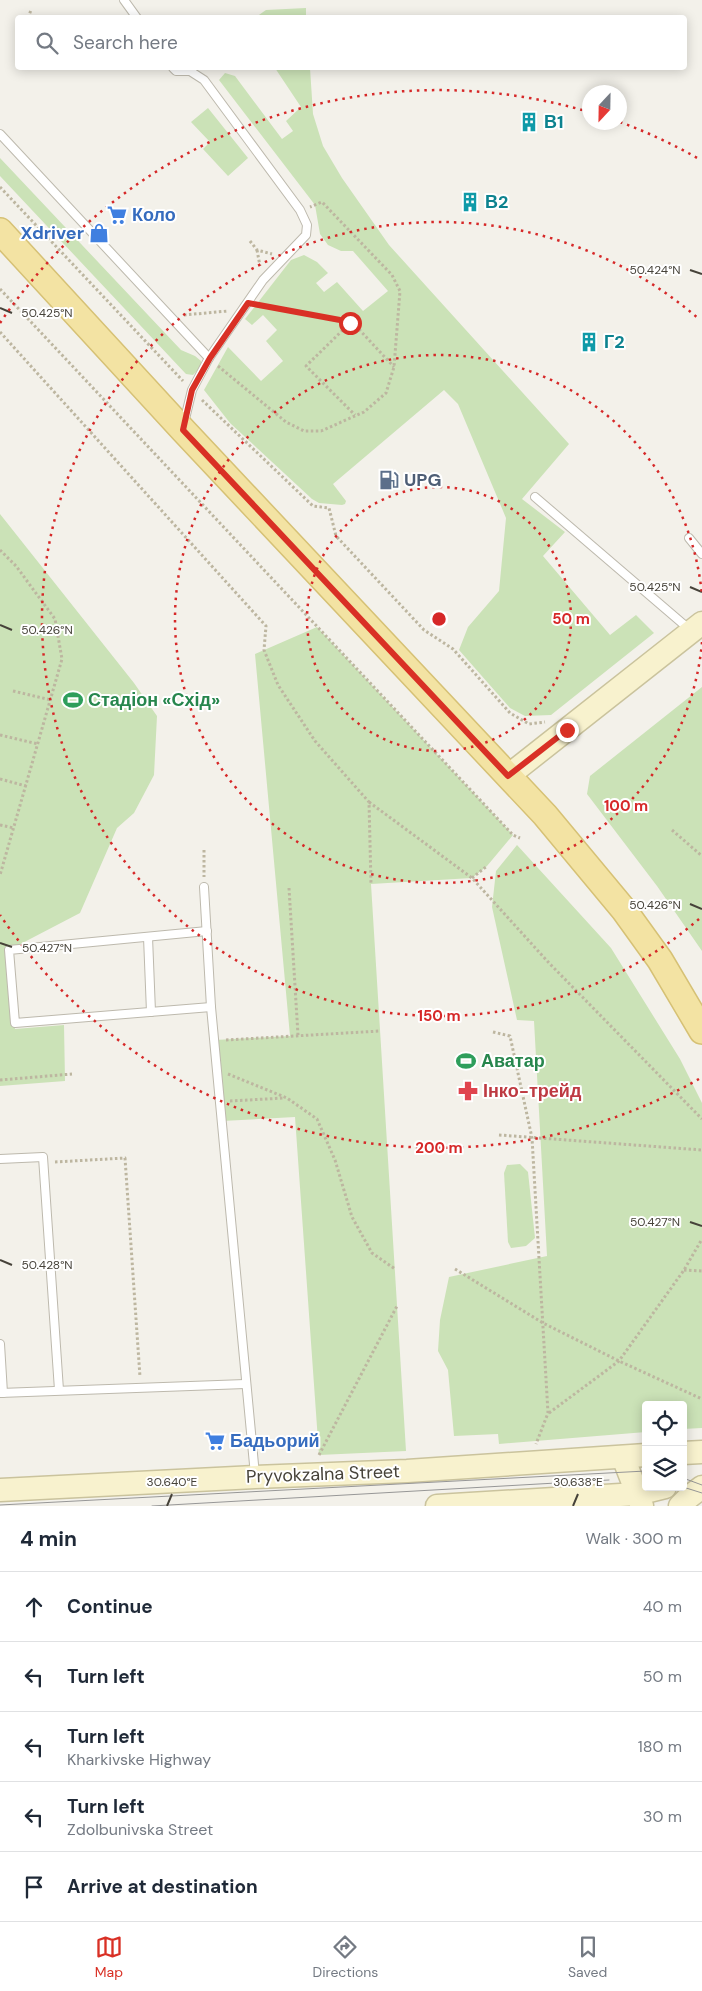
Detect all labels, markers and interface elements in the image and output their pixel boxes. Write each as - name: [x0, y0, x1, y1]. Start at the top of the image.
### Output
- search box: [15, 15, 687, 70]
- icon: search: [33, 29, 61, 57]
- text: Search here: [73, 30, 178, 55]
- north arrow: [582, 85, 627, 130]
- place label: В1: [544, 110, 564, 134]
- building icon: В1: [518, 111, 540, 133]
- place label: В2: [485, 190, 508, 214]
- building icon: В2: [459, 191, 481, 213]
- place label: Коло: [132, 203, 176, 227]
- supermarket icon: Коло: [106, 204, 128, 226]
- place label: Xdriver: [21, 221, 84, 245]
- shop icon: Xdriver: [88, 222, 110, 244]
- text: 50.424°N: [629, 262, 681, 278]
- text: 50.425°N: [21, 305, 73, 321]
- route start: [339, 312, 362, 335]
- place label: Г2: [604, 330, 625, 354]
- building icon: Г2: [578, 331, 600, 353]
- place label: UPG: [404, 468, 441, 492]
- fuel station icon: UPG: [378, 469, 400, 491]
- text: 50.425°N: [629, 579, 681, 595]
- text: 50 m: [552, 609, 590, 629]
- centre of rings: [430, 610, 448, 628]
- text: 50.426°N: [21, 622, 73, 638]
- place label: Стадіон «Схід»: [88, 688, 220, 712]
- sports icon: Стадіон «Схід»: [62, 689, 84, 711]
- route end: [556, 719, 579, 742]
- text: 100 m: [604, 796, 648, 816]
- text: 50.426°N: [629, 897, 681, 913]
- text: 50.427°N: [22, 940, 72, 956]
- text: 150 m: [418, 1006, 461, 1026]
- place label: Аватар: [481, 1049, 545, 1073]
- sports icon: Аватар: [455, 1050, 477, 1072]
- place label: Інко-трейд: [483, 1079, 582, 1103]
- pharmacy icon: Інко-трейд: [457, 1080, 479, 1102]
- text: 200 m: [415, 1138, 463, 1158]
- text: 50.427°N: [630, 1214, 680, 1230]
- text: 50.428°N: [21, 1257, 73, 1273]
- map controls: [642, 1401, 687, 1491]
- button: locate: [642, 1401, 687, 1446]
- place label: Бадьорий: [230, 1429, 320, 1453]
- supermarket icon: Бадьорий: [204, 1430, 226, 1452]
- button: layers: [642, 1446, 687, 1491]
- street label: Pryvokzalna Street: [246, 1459, 400, 1489]
- text: 30.640°E: [147, 1474, 198, 1490]
- text: 30.638°E: [553, 1474, 603, 1490]
- text: 4 min: [20, 1525, 77, 1553]
- text: Walk · 300 m: [585, 1528, 682, 1549]
- icon: ahead: [20, 1593, 48, 1621]
- text: Continue: [67, 1594, 153, 1619]
- text: 40 m: [643, 1596, 682, 1617]
- icon: left: [20, 1663, 48, 1691]
- text: Turn left: [67, 1664, 145, 1689]
- text: 50 m: [643, 1666, 682, 1687]
- text: Turn left: [67, 1724, 145, 1749]
- icon: left: [20, 1733, 48, 1761]
- text: 180 m: [638, 1736, 682, 1757]
- text: Kharkivske Highway: [67, 1749, 211, 1770]
- text: Turn left: [67, 1794, 145, 1819]
- icon: left: [20, 1803, 48, 1831]
- text: 30 m: [643, 1806, 682, 1827]
- text: Zdolbunivska Street: [67, 1819, 213, 1840]
- icon: arrive: [20, 1873, 48, 1901]
- text: Arrive at destination: [67, 1874, 258, 1899]
- tab: Map: [95, 1933, 123, 1981]
- tab: Directions: [313, 1933, 378, 1981]
- tab: Saved: [568, 1933, 607, 1981]

